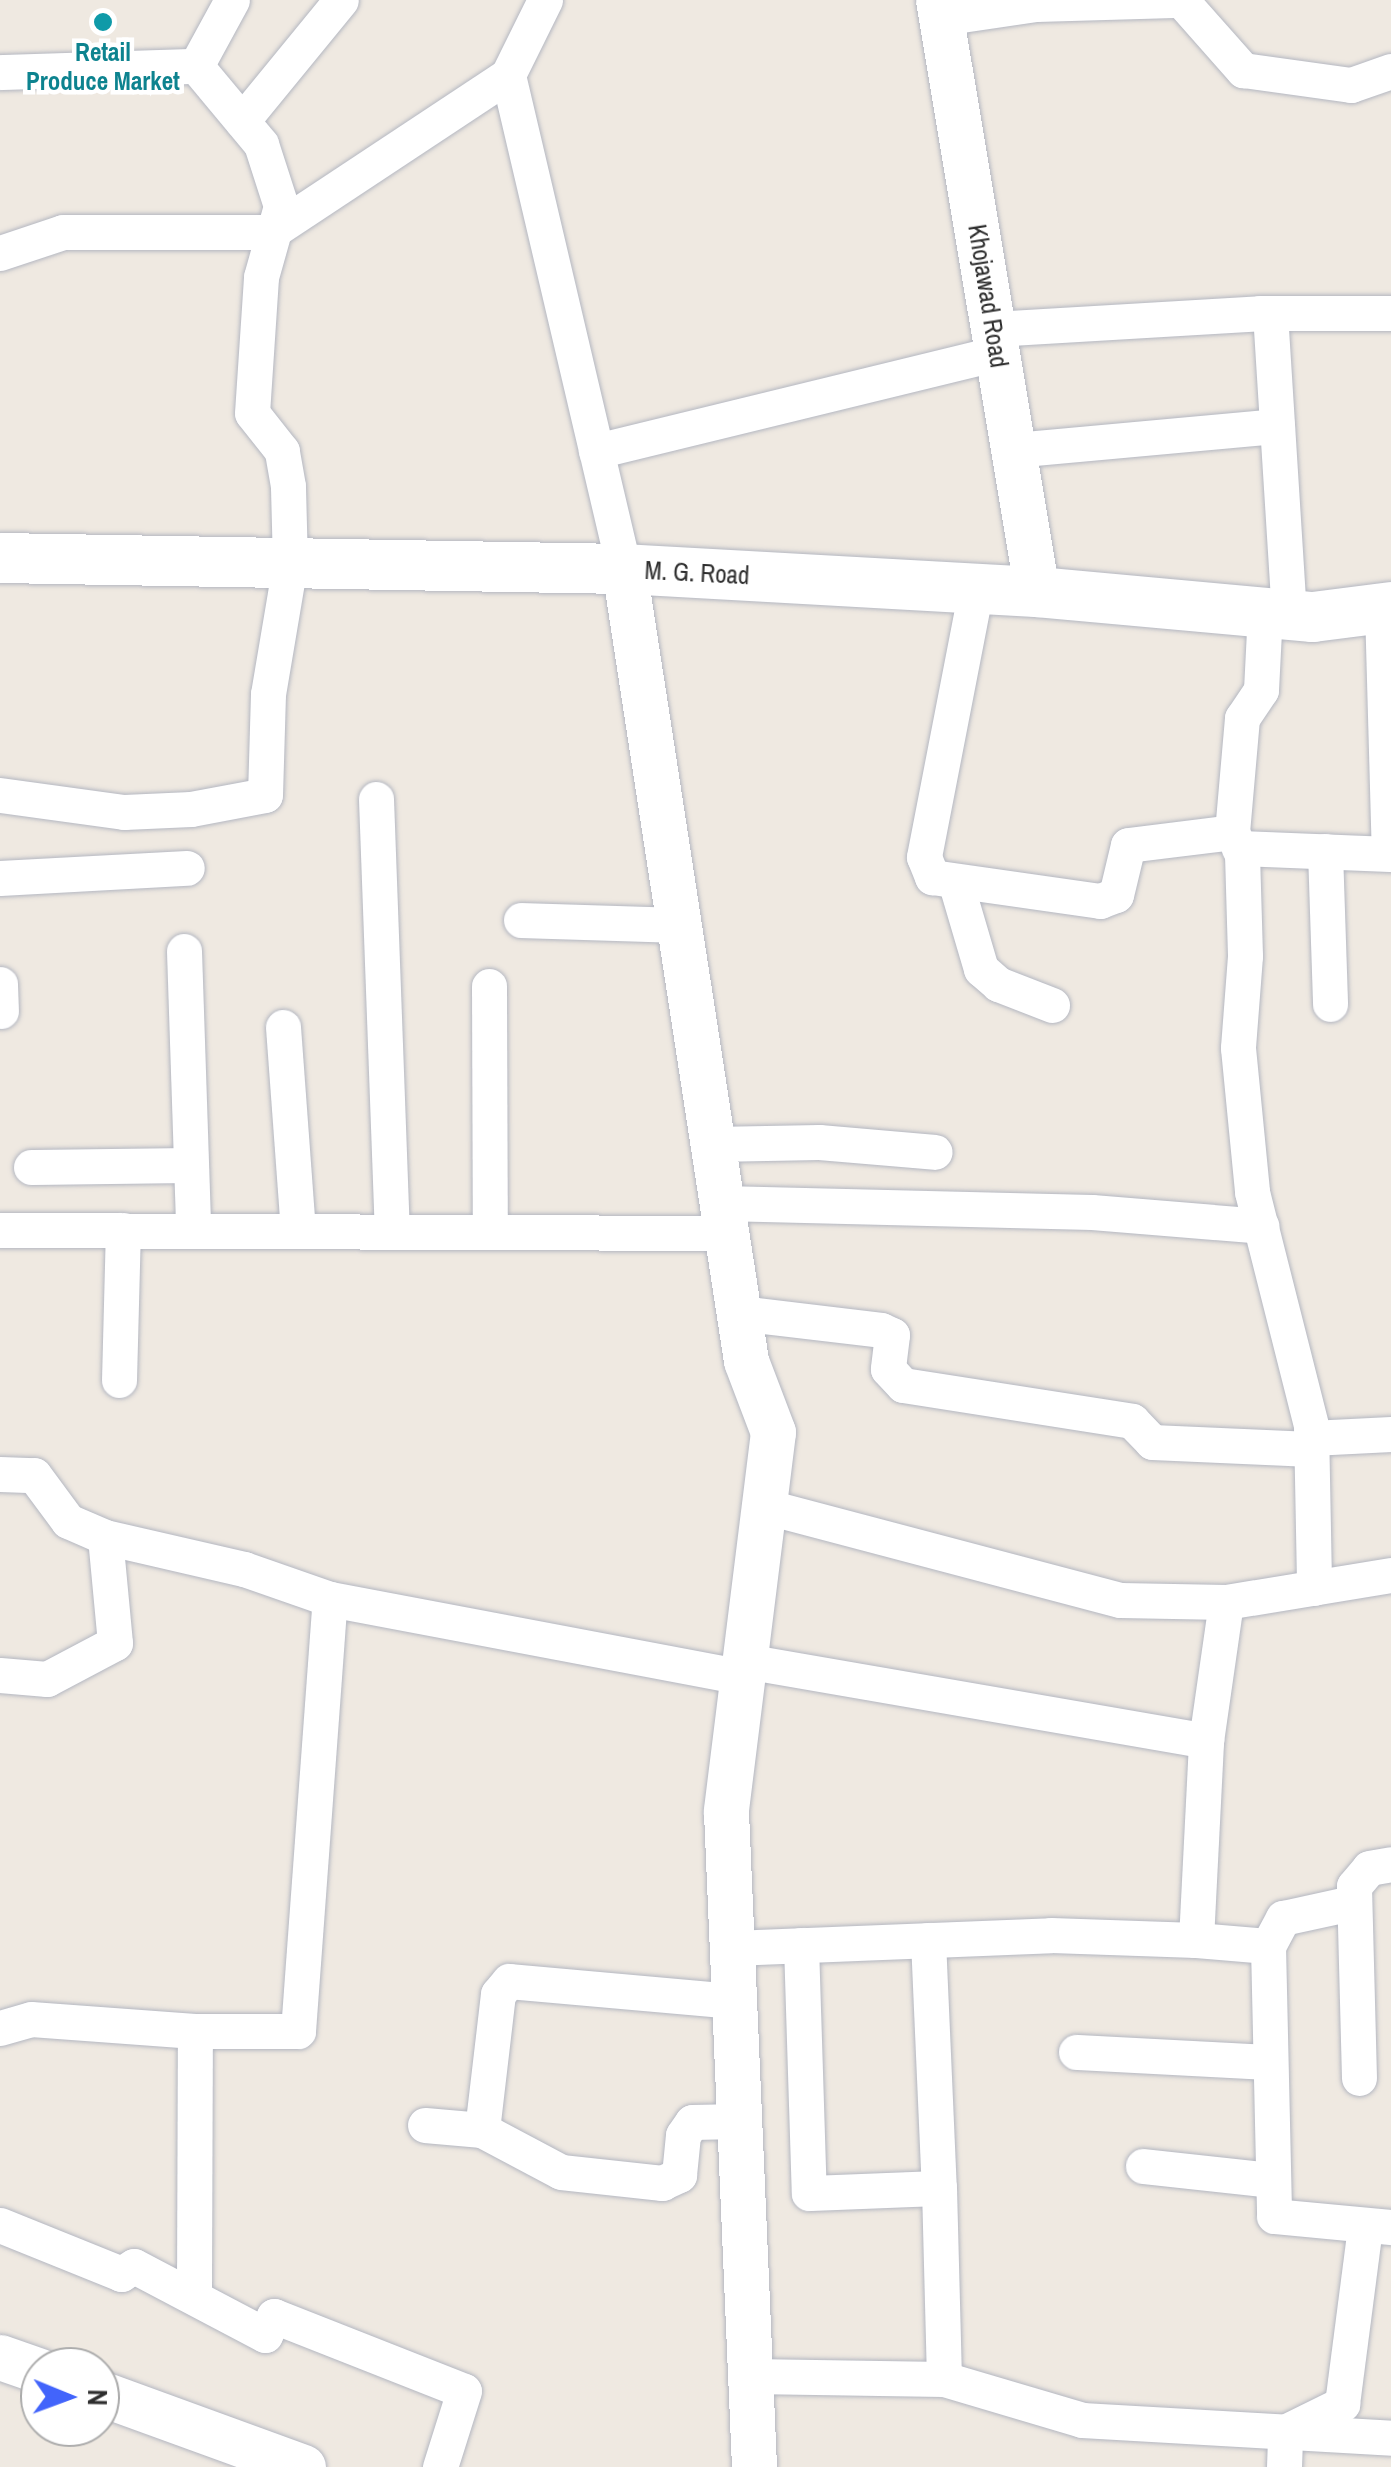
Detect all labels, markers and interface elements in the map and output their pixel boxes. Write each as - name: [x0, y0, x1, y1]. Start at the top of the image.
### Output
- marker: Retail Produce Market: [92, 11, 114, 33]
- place label: Retail Produce Market: [26, 38, 180, 97]
- street label: Khojawad Road: [962, 222, 1014, 370]
- street label: M. G. Road: [644, 555, 750, 591]
- north arrow: [20, 2347, 120, 2447]
- text: N: [79, 2389, 117, 2406]

